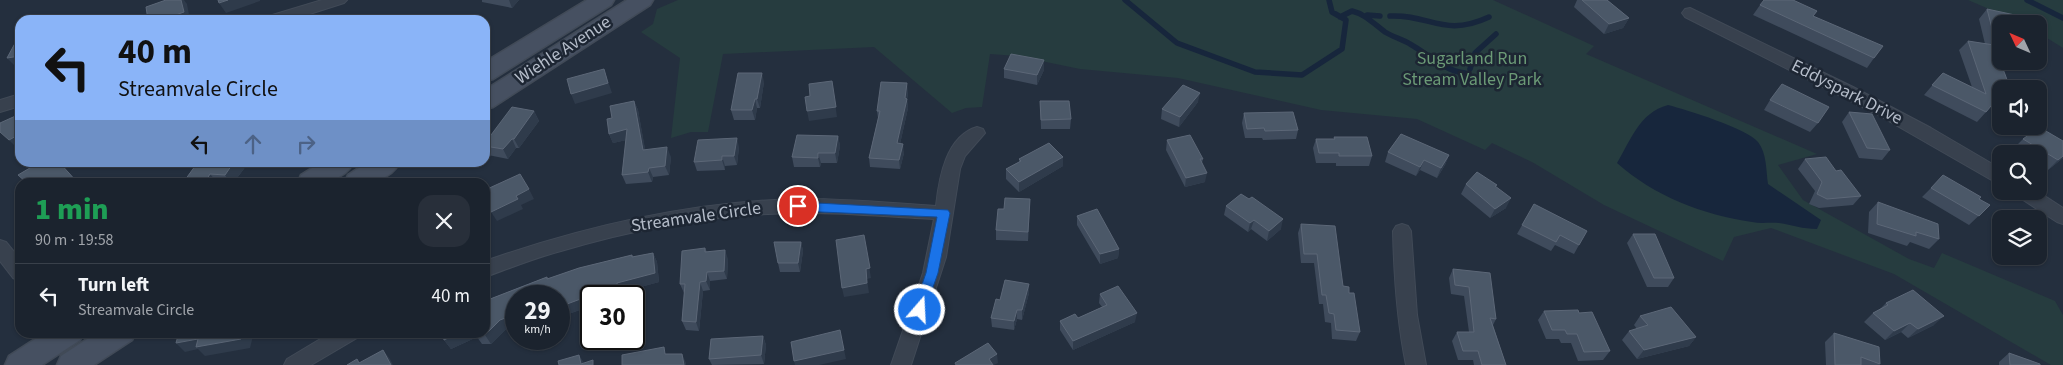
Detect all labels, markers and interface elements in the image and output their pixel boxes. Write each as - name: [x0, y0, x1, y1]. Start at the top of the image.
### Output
- street label: Wiehle Avenue: [510, 10, 616, 90]
- north arrow: [1992, 15, 2048, 70]
- map controls: [1992, 15, 2047, 265]
- text: 40 m: [118, 27, 192, 77]
- icon: left: [35, 35, 100, 100]
- park label: Sugarland Run Stream Valley Park: [1402, 46, 1542, 92]
- street label: Eddyspark Drive: [1787, 53, 1907, 131]
- text: Streamvale Circle: [118, 73, 278, 105]
- button: sound: [1992, 80, 2047, 135]
- icon: left: [186, 130, 214, 158]
- icon: ahead: [239, 130, 267, 158]
- icon: right: [292, 130, 320, 158]
- button: search: [1992, 145, 2047, 200]
- pin: [777, 185, 819, 227]
- text: 1 min: [35, 188, 109, 231]
- icon: arrive: [784, 192, 812, 220]
- button: close: [418, 195, 470, 247]
- street label: Streamvale Circle: [630, 196, 763, 238]
- button: layers: [1992, 210, 2047, 265]
- text: 90 m · 19:58: [35, 229, 114, 251]
- text: Turn left: [78, 272, 149, 299]
- icon: left: [35, 282, 63, 310]
- text: 40 m: [432, 283, 470, 310]
- position arrow: [893, 283, 945, 335]
- speed limit sign: 30: [580, 285, 645, 350]
- text: 29: [524, 293, 551, 329]
- text: Streamvale Circle: [78, 299, 194, 321]
- text: km/h: [524, 321, 551, 338]

